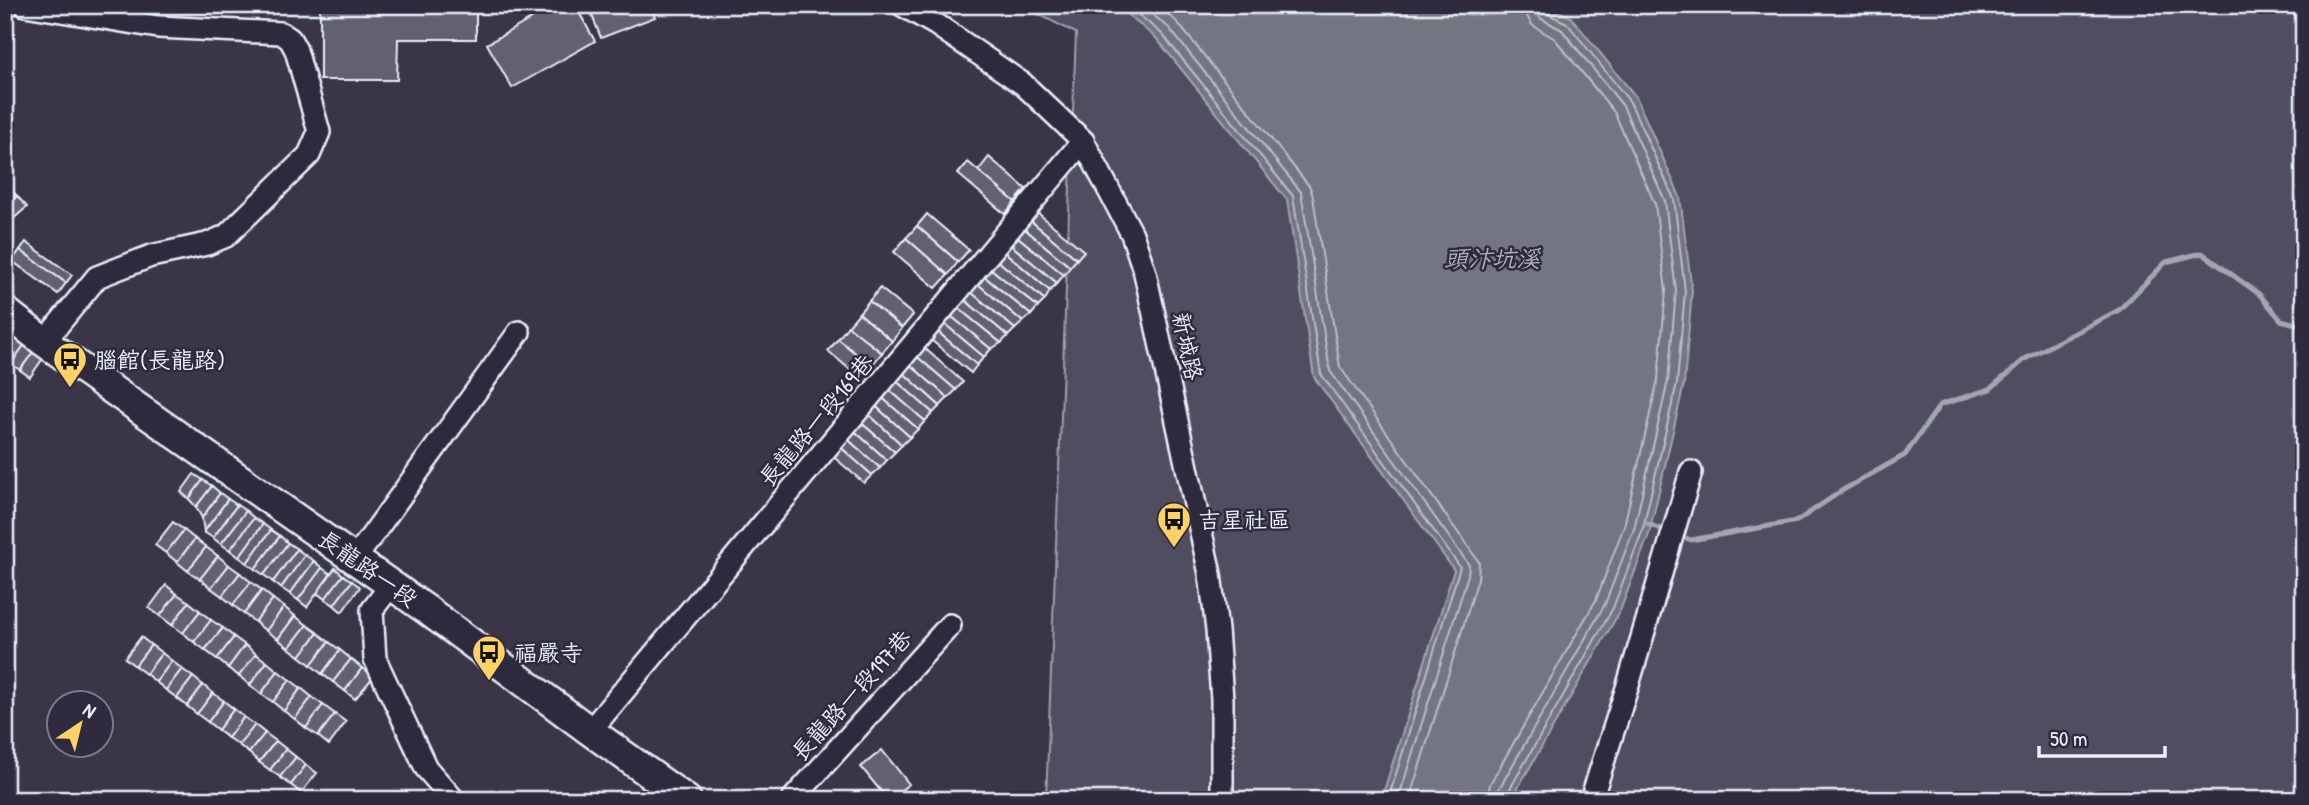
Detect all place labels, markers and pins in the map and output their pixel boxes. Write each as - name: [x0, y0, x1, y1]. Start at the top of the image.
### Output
- bus stop icon: 腦館(長龍路): [51, 340, 89, 389]
- place label: 腦館(長龍路): [94, 344, 225, 375]
- bus stop icon: 吉星社區: [1155, 500, 1193, 549]
- place label: 吉星社區: [1198, 504, 1290, 535]
- bus stop icon: 福嚴寺: [470, 633, 508, 682]
- place label: 福嚴寺: [514, 637, 583, 668]

